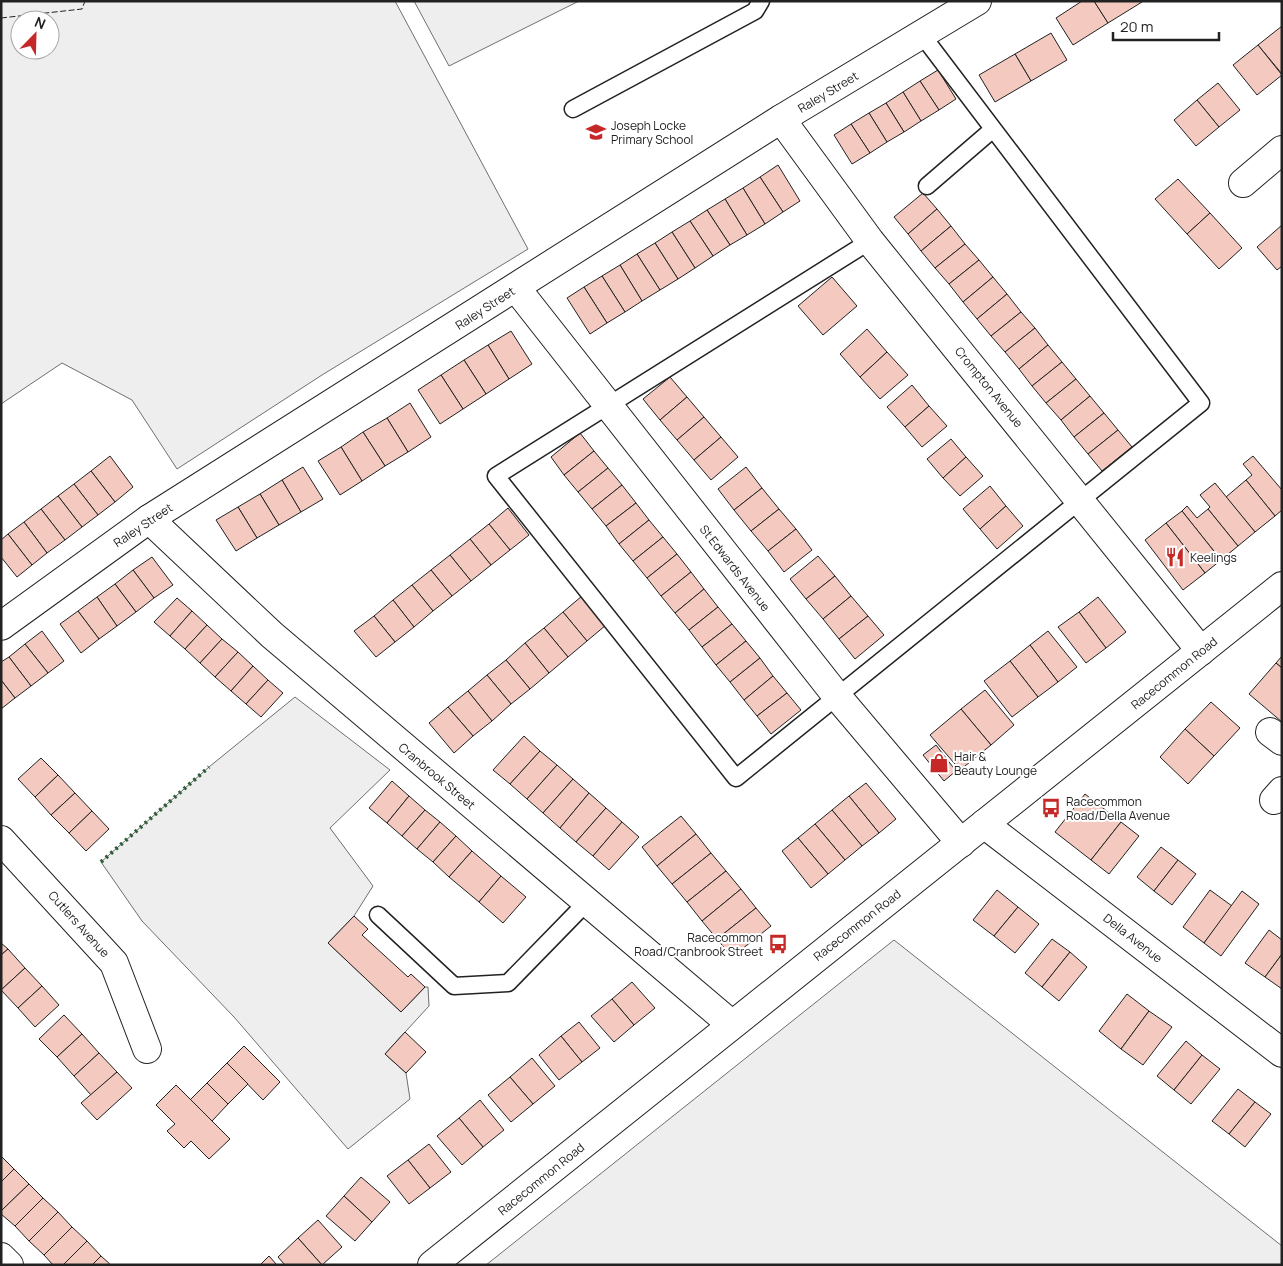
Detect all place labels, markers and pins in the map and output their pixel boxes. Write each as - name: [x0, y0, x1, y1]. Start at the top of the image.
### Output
- place label: Joseph Locke Primary School: [611, 117, 693, 148]
- school or university icon: Joseph Locke Primary School: [585, 121, 607, 143]
- restaurant icon: Keelings: [1164, 546, 1186, 568]
- place label: Keelings: [1190, 549, 1237, 566]
- place label: Hair & Beauty Lounge: [954, 748, 1037, 779]
- shop icon: Hair & Beauty Lounge: [928, 752, 950, 774]
- place label: Racecommon Road/Della Avenue: [1066, 793, 1170, 824]
- bus stop icon: Racecommon Road/Della Avenue: [1040, 797, 1062, 819]
- place label: Racecommon Road/Cranbrook Street: [634, 929, 763, 960]
- bus stop icon: Racecommon Road/Cranbrook Street: [767, 933, 789, 955]

